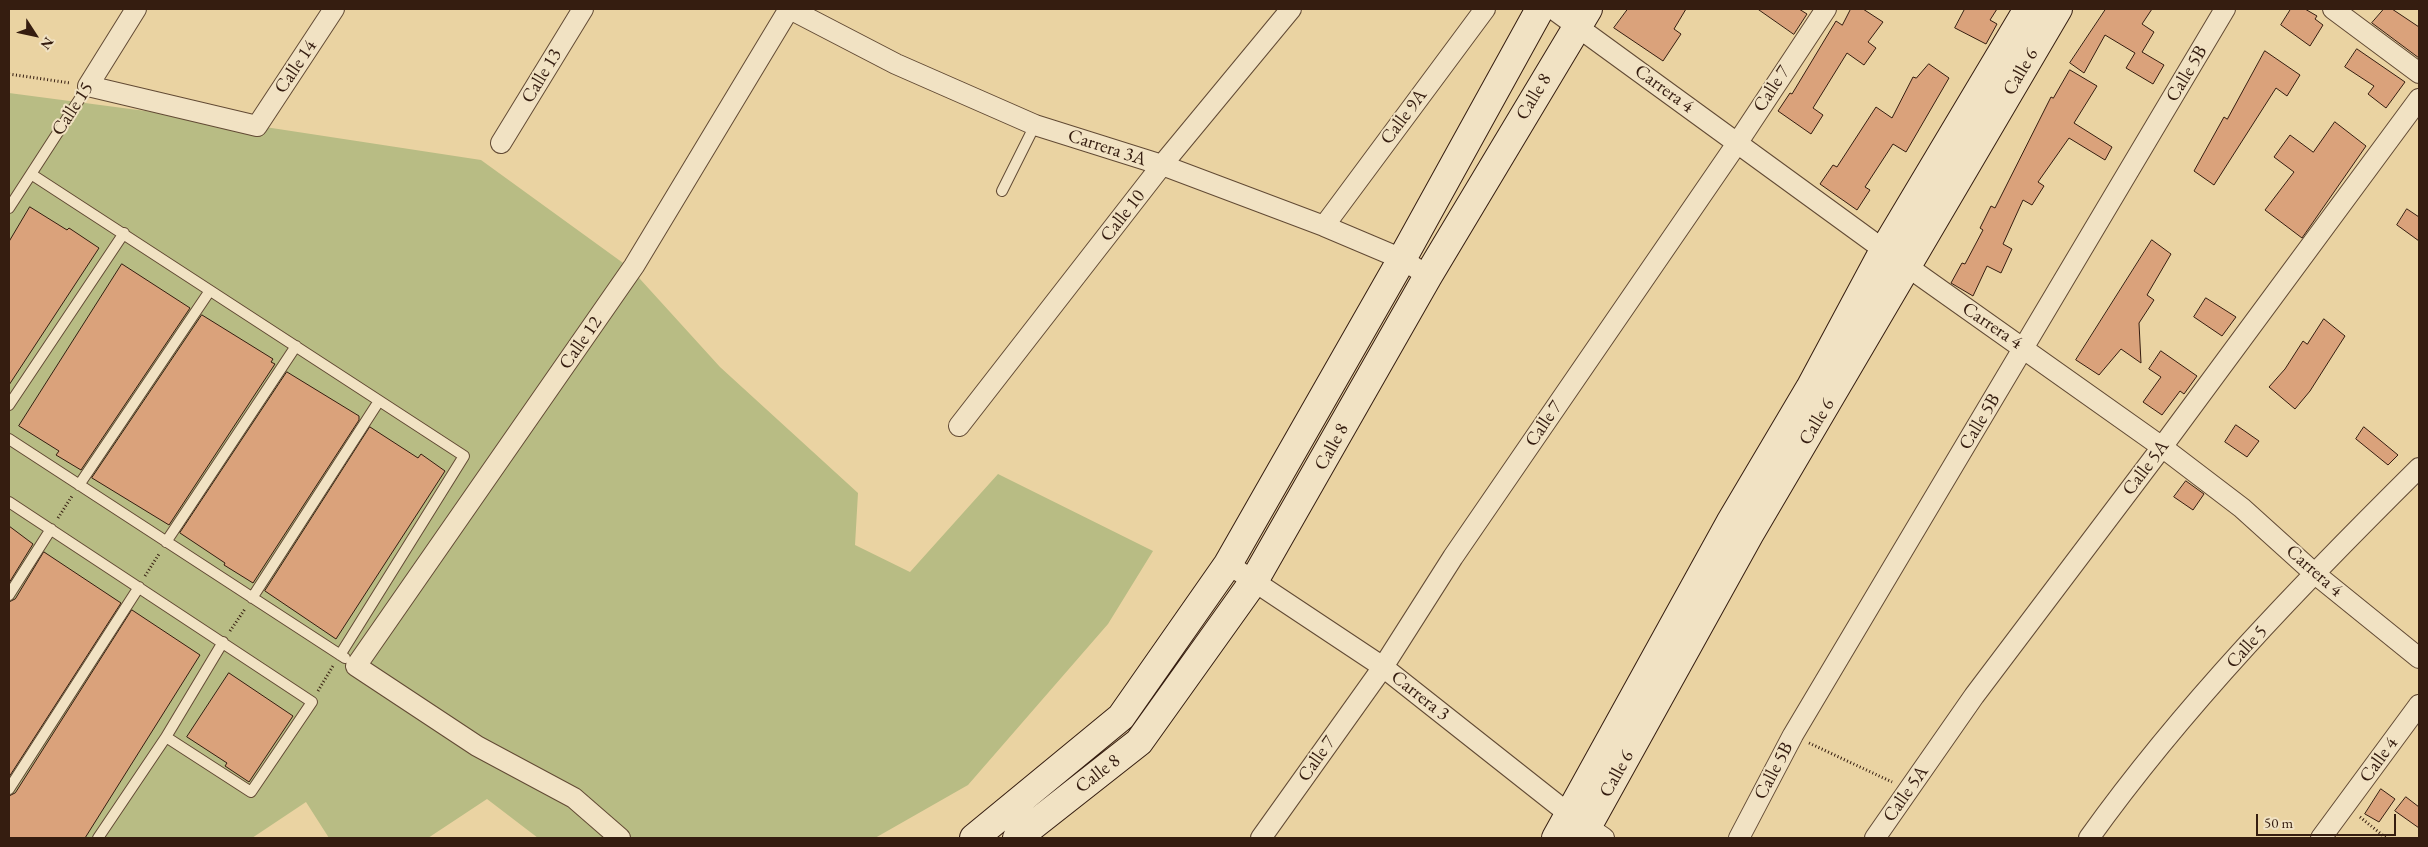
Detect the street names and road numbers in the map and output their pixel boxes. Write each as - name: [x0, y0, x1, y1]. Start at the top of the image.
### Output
- street label: Calle 14: [270, 36, 322, 98]
- street label: Calle 5B: [2161, 42, 2213, 106]
- street label: Calle 6: [1998, 44, 2044, 100]
- street label: Calle 13: [517, 45, 567, 107]
- street label: Carrera 4: [1630, 60, 1698, 118]
- street label: Calle 7: [1749, 62, 1795, 116]
- street label: Calle 8: [1511, 69, 1557, 125]
- street label: Calle 15: [47, 78, 99, 140]
- street label: Calle 9A: [1376, 85, 1432, 149]
- street label: Carrera 3A: [1065, 125, 1149, 171]
- street label: Calle 10: [1096, 185, 1150, 247]
- street label: Carrera 4: [1957, 298, 2027, 354]
- street label: Calle 12: [555, 312, 607, 374]
- street label: Calle 5B: [1954, 390, 2006, 454]
- street label: Calle 6: [1794, 394, 1840, 450]
- street label: Calle 7: [1520, 397, 1568, 451]
- street label: Calle 8: [1310, 419, 1354, 475]
- street label: Calle 5A: [2118, 436, 2174, 500]
- street label: Carrera 4: [2281, 540, 2347, 602]
- street label: Calle 5: [2222, 621, 2272, 673]
- street label: Carrera 3: [1386, 666, 1454, 726]
- street label: Calle 7: [1293, 732, 1341, 786]
- street label: Calle 4: [2355, 733, 2403, 787]
- street label: Calle 5B: [1749, 738, 1799, 804]
- street label: Calle 6: [1595, 746, 1639, 802]
- street label: Calle 8: [1071, 749, 1125, 799]
- street label: Calle 5A: [1878, 761, 1934, 827]

